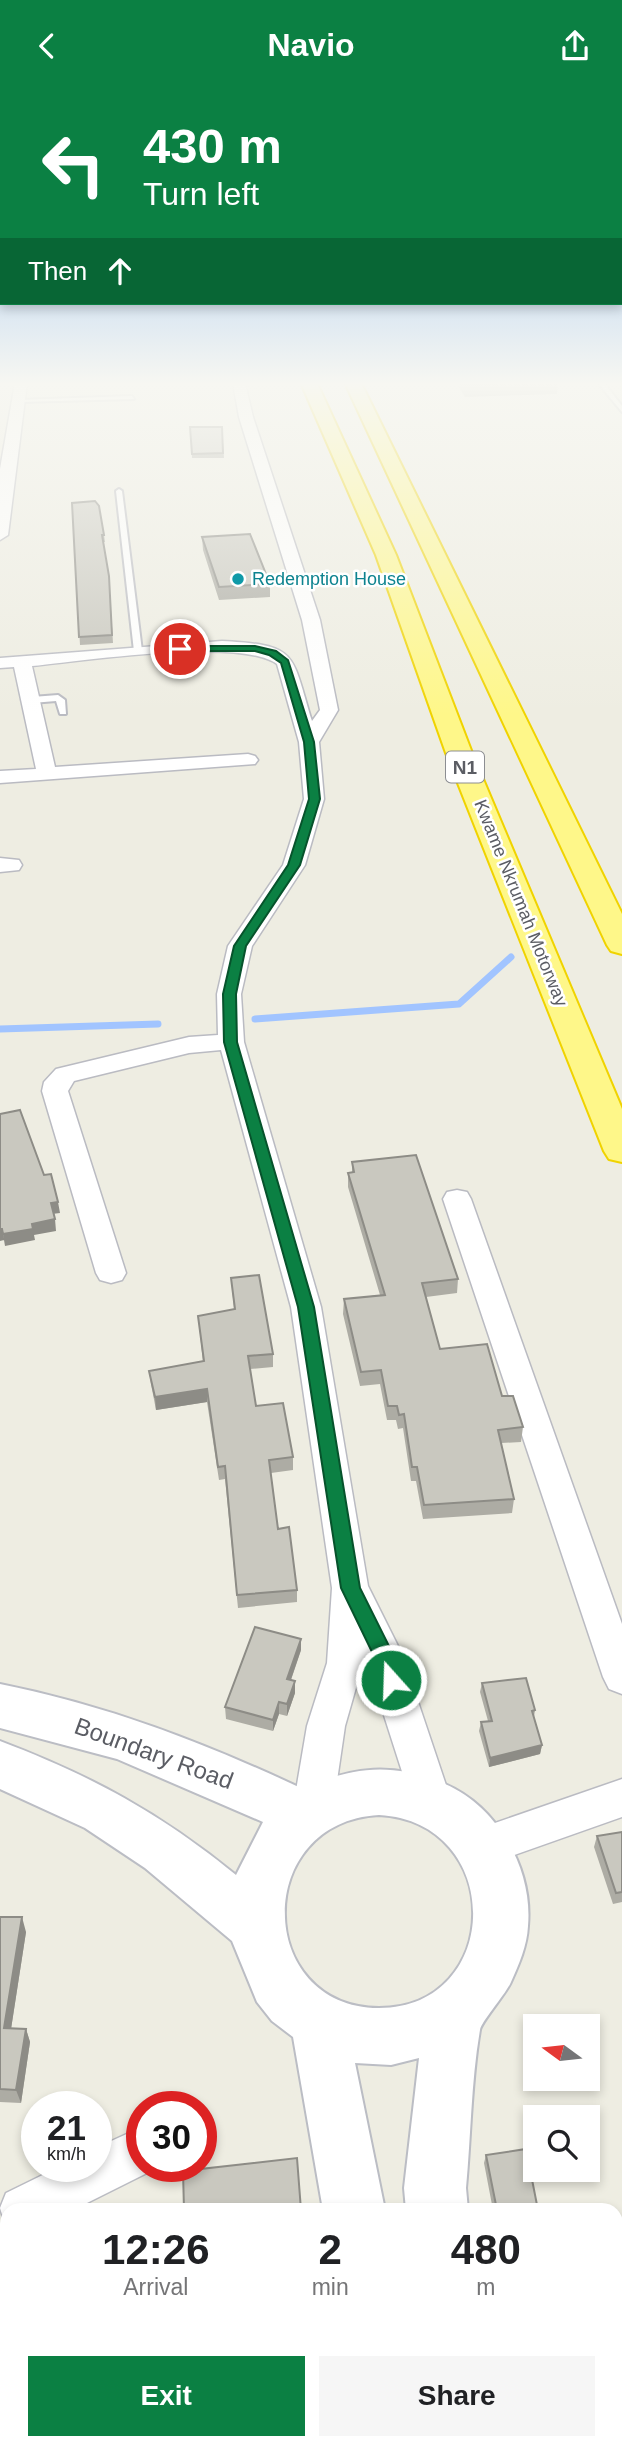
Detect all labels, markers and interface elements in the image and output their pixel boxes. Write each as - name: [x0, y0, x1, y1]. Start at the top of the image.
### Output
- icon: back: [28, 27, 66, 65]
- text: Navio: [267, 27, 355, 63]
- icon: share: [556, 27, 594, 65]
- icon: left: [28, 119, 119, 210]
- text: 430 m: [143, 119, 282, 173]
- text: Turn left: [143, 176, 259, 212]
- icon: ahead: [101, 252, 139, 290]
- text: Then: [28, 256, 87, 286]
- place label: Redemption House: [252, 569, 406, 589]
- marker: Redemption House: [230, 571, 246, 587]
- pin: [150, 619, 210, 679]
- icon: arrive: [161, 630, 199, 668]
- road number: N1: [446, 751, 484, 783]
- street label: Kwame Nkrumah Motorway: [470, 797, 572, 1009]
- position arrow: [354, 1643, 428, 1717]
- street label: Boundary Road: [71, 1712, 237, 1794]
- north arrow: [523, 2014, 600, 2091]
- map controls: [523, 2014, 600, 2182]
- speed limit sign: 30: [126, 2091, 217, 2182]
- button: search: [523, 2105, 600, 2182]
- text: 21: [47, 2108, 86, 2147]
- text: km/h: [47, 2144, 86, 2164]
- text: 12:26: [102, 2226, 210, 2273]
- text: 2: [318, 2226, 342, 2273]
- text: 480: [451, 2226, 521, 2273]
- text: Arrival: [123, 2274, 188, 2300]
- text: min: [312, 2274, 349, 2300]
- text: m: [476, 2274, 495, 2300]
- button: Exit: [28, 2356, 305, 2436]
- button: Share: [319, 2356, 595, 2436]

